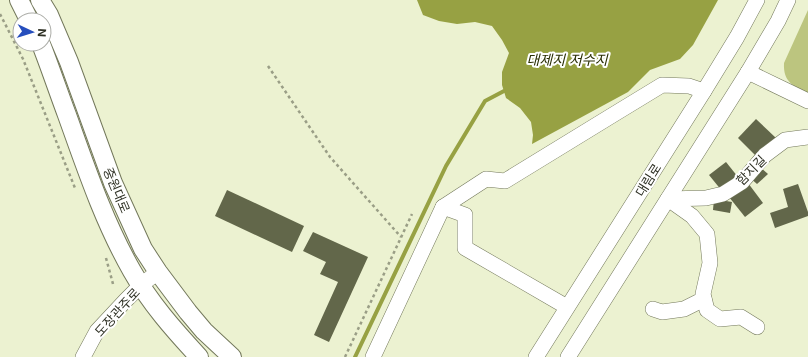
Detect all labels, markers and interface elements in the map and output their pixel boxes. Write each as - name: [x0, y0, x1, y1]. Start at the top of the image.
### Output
- north arrow: [12, 12, 52, 52]
- text: N: [35, 28, 49, 37]
- water label: 대제지 저수지: [526, 51, 609, 68]
- street label: 함지길: [733, 152, 769, 188]
- street label: 대림로: [632, 161, 664, 199]
- street label: 중원대로: [100, 165, 134, 215]
- street label: 도장관주로: [91, 284, 143, 340]

